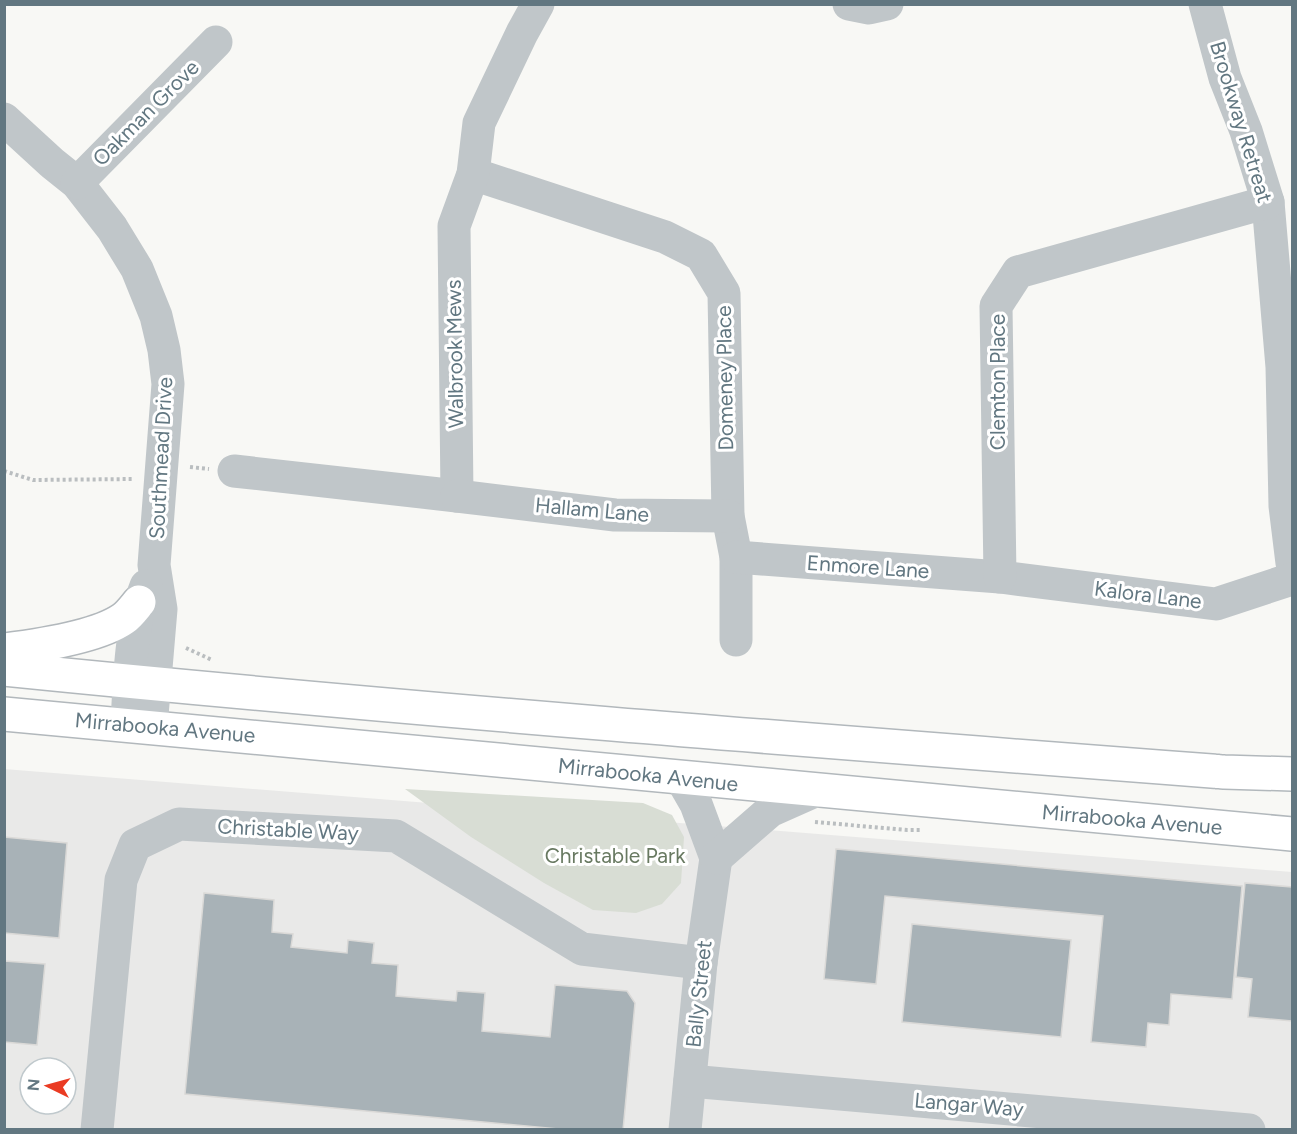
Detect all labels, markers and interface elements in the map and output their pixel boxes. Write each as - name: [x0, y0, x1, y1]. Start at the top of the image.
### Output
- street label: Brookway Retreat: [1205, 38, 1278, 206]
- street label: Oakman Grove: [87, 54, 204, 171]
- street label: Walbrook Mews: [441, 279, 468, 429]
- street label: Domeney Place: [711, 305, 738, 451]
- street label: Clemton Place: [985, 314, 1010, 450]
- street label: Southmead Drive: [144, 376, 177, 540]
- street label: Hallam Lane: [534, 492, 650, 527]
- street label: Enmore Lane: [806, 550, 930, 583]
- street label: Kalora Lane: [1093, 576, 1203, 613]
- street label: Mirrabooka Avenue: [74, 707, 256, 748]
- street label: Mirrabooka Avenue: [557, 753, 739, 796]
- street label: Mirrabooka Avenue: [1041, 799, 1223, 840]
- street label: Christable Way: [217, 813, 359, 846]
- park label: Christable Park: [545, 843, 686, 868]
- street label: Bally Street: [680, 939, 717, 1049]
- north arrow: [18, 1056, 78, 1116]
- text: N: [24, 1078, 44, 1092]
- street label: Langar Way: [913, 1087, 1025, 1122]

